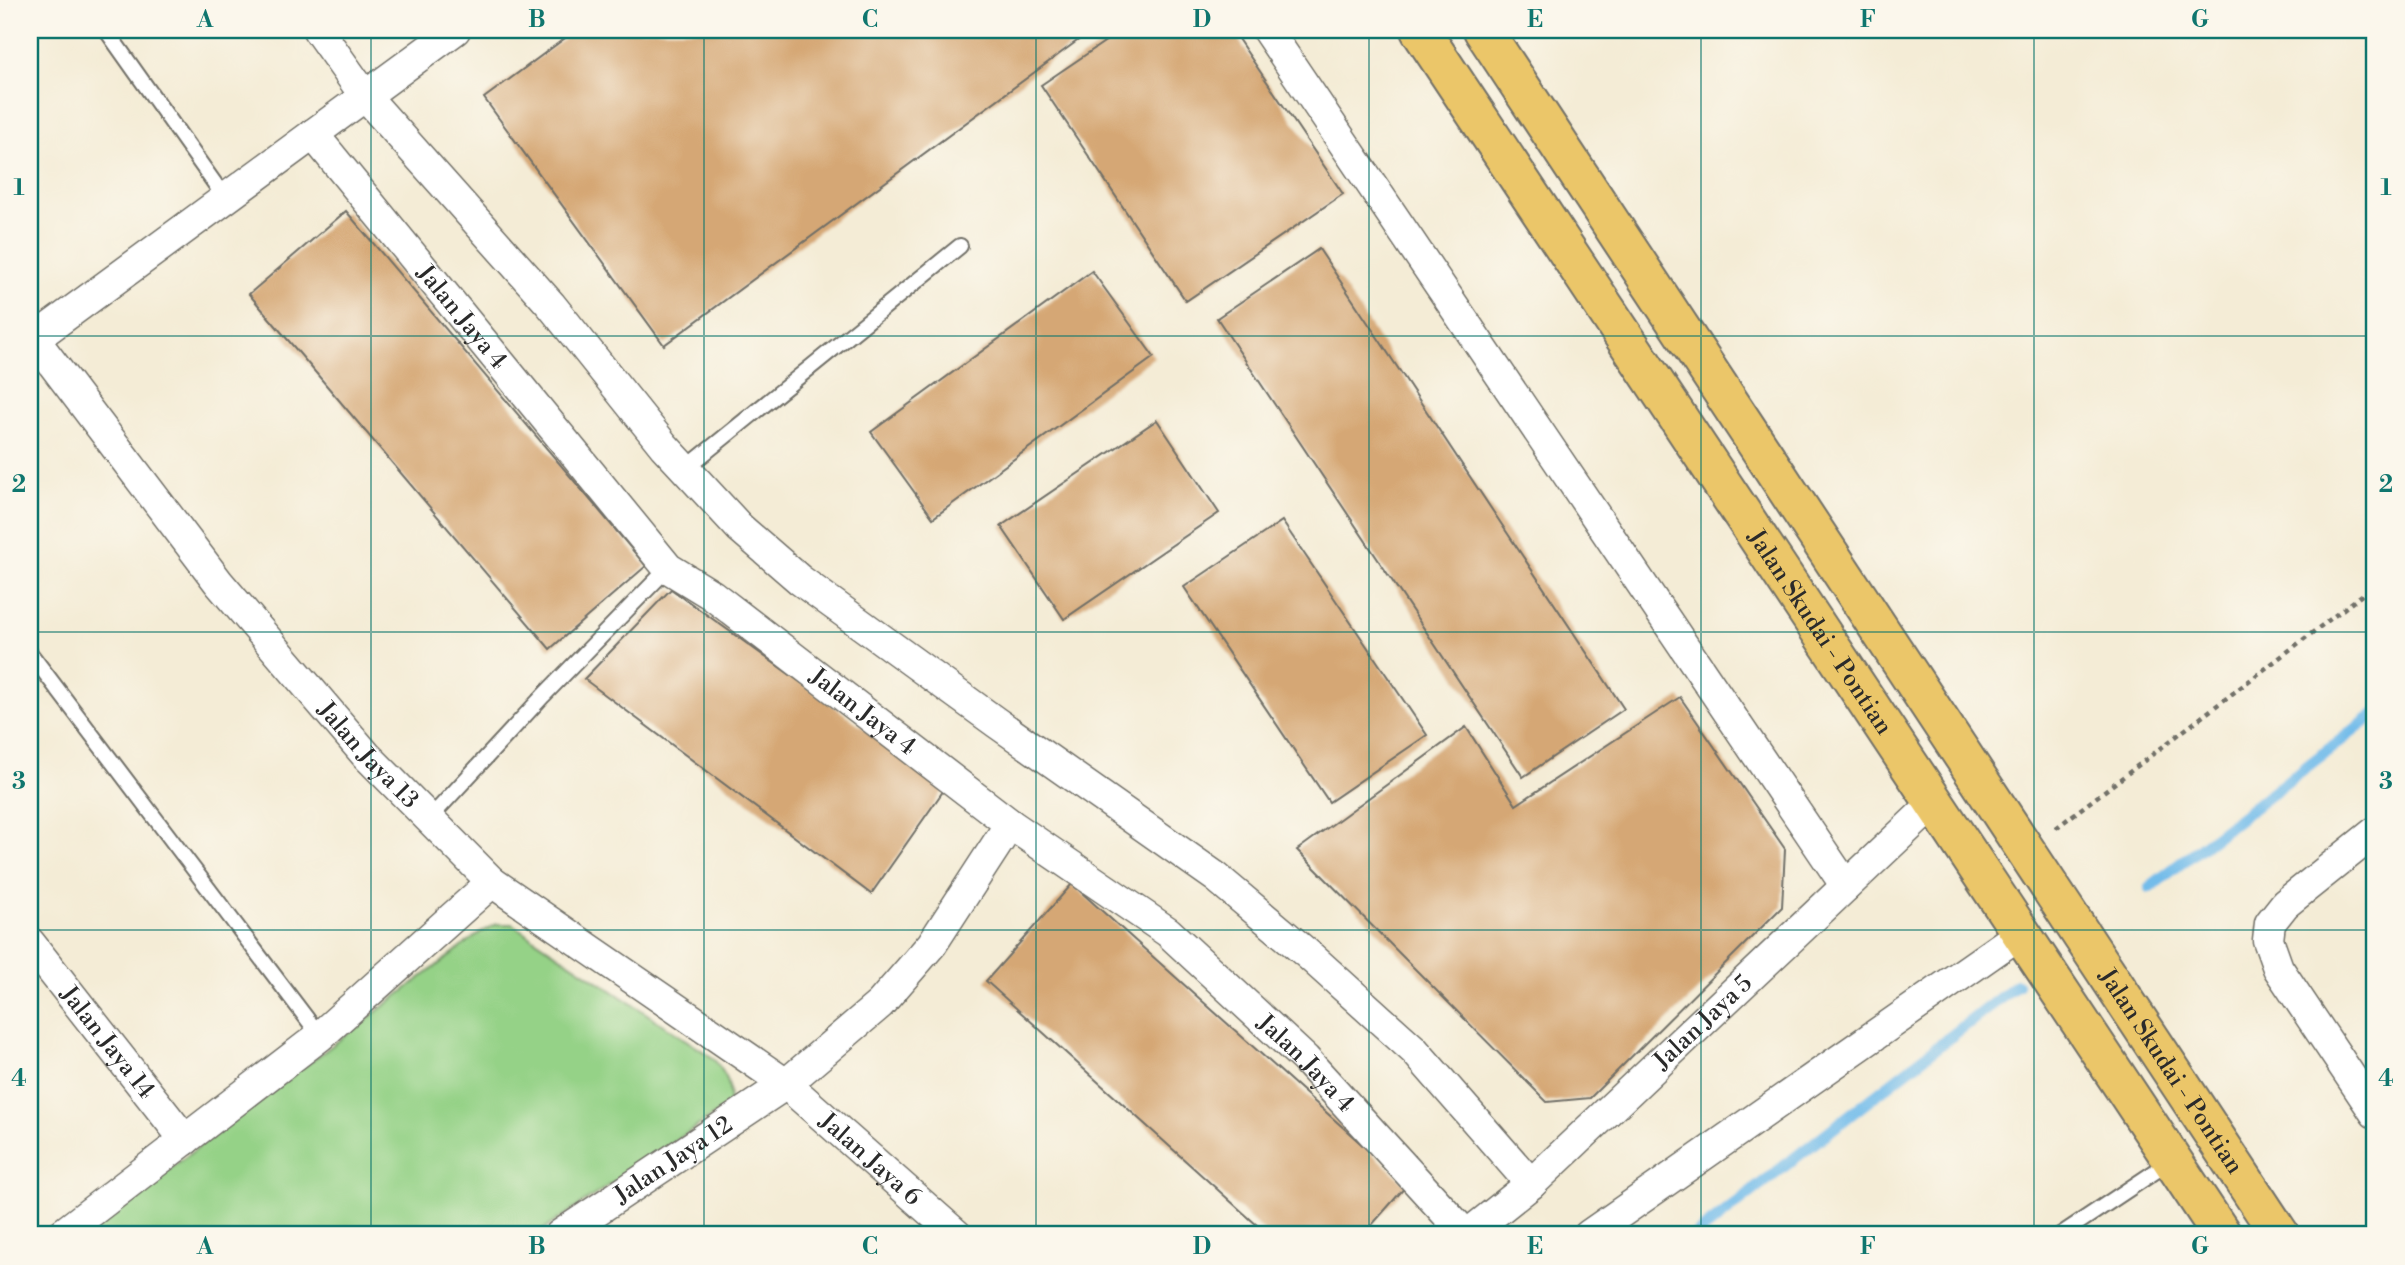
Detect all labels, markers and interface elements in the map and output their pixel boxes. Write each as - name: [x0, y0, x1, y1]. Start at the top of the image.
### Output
- text: A: [196, 6, 214, 34]
- text: B: [528, 6, 546, 34]
- text: C: [862, 6, 878, 34]
- text: D: [1193, 6, 1211, 34]
- text: E: [1527, 6, 1543, 34]
- text: F: [1860, 6, 1876, 34]
- text: G: [2191, 6, 2209, 34]
- text: 1: [13, 174, 25, 202]
- text: 1: [2380, 174, 2392, 202]
- street label: Jalan Jaya 4: [410, 258, 513, 376]
- text: 2: [12, 471, 26, 499]
- text: 2: [2379, 471, 2393, 499]
- street label: Jalan Skudai - Pontian: [1740, 523, 1899, 741]
- street label: Jalan Jaya 4: [803, 661, 922, 762]
- street label: Jalan Jaya 13: [310, 695, 425, 815]
- text: 3: [12, 768, 26, 796]
- text: 3: [2379, 768, 2393, 796]
- street label: Jalan Skudai - Pontian: [2091, 962, 2249, 1180]
- street label: Jalan Jaya 5: [1647, 969, 1759, 1077]
- street label: Jalan Jaya 14: [53, 979, 161, 1105]
- street label: Jalan Jaya 4: [1250, 1008, 1360, 1119]
- text: 4: [11, 1065, 27, 1093]
- text: 4: [2378, 1065, 2394, 1093]
- street label: Jalan Jaya 6: [812, 1106, 927, 1213]
- street label: Jalan Jaya 12: [608, 1110, 739, 1211]
- text: A: [196, 1233, 214, 1261]
- text: B: [528, 1233, 546, 1261]
- text: C: [862, 1233, 878, 1261]
- text: D: [1193, 1233, 1211, 1261]
- text: E: [1527, 1233, 1543, 1261]
- text: F: [1860, 1233, 1876, 1261]
- text: G: [2191, 1233, 2209, 1261]

